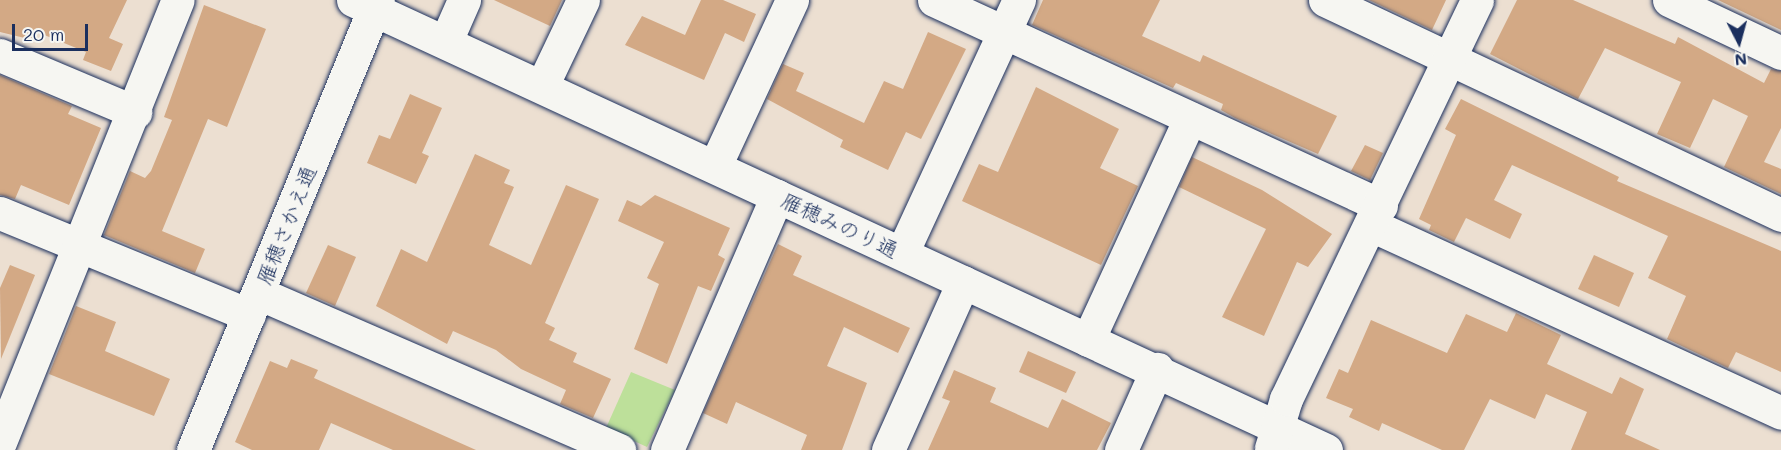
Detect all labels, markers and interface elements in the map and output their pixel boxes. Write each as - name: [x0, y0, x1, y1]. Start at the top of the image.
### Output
- scale bar: [15, 12, 92, 50]
- north arrow: [1709, 12, 1769, 72]
- text: 20 m: [23, 22, 64, 46]
- text: N: [1734, 49, 1748, 71]
- street label: 雁穂さかえ通: [251, 162, 321, 288]
- street label: 雁穂みのり通: [778, 187, 902, 263]

